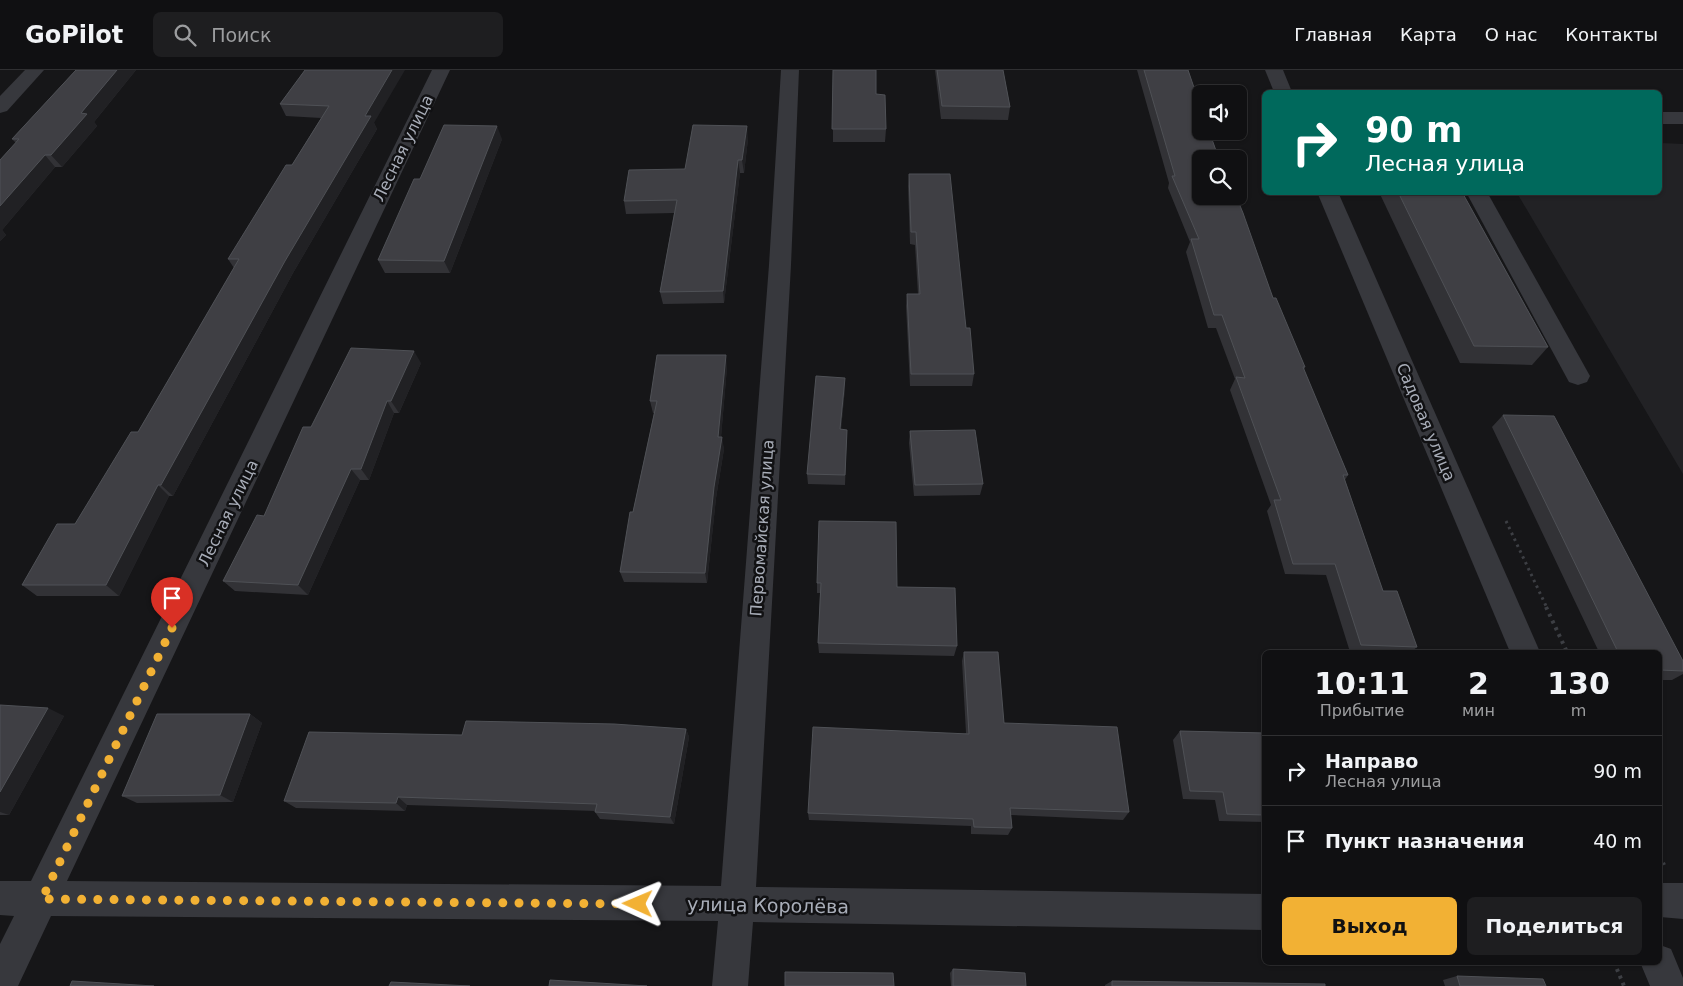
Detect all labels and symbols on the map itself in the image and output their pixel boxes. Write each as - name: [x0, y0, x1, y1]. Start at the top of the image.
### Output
- street label: Лесная улица: [369, 92, 437, 204]
- street label: Садовая улица: [1393, 360, 1459, 484]
- street label: Первомайская улица: [746, 439, 778, 617]
- street label: Лесная улица: [194, 457, 262, 569]
- pin: [151, 577, 193, 628]
- position arrow: [611, 877, 663, 929]
- street label: улица Королёва: [687, 893, 849, 917]

